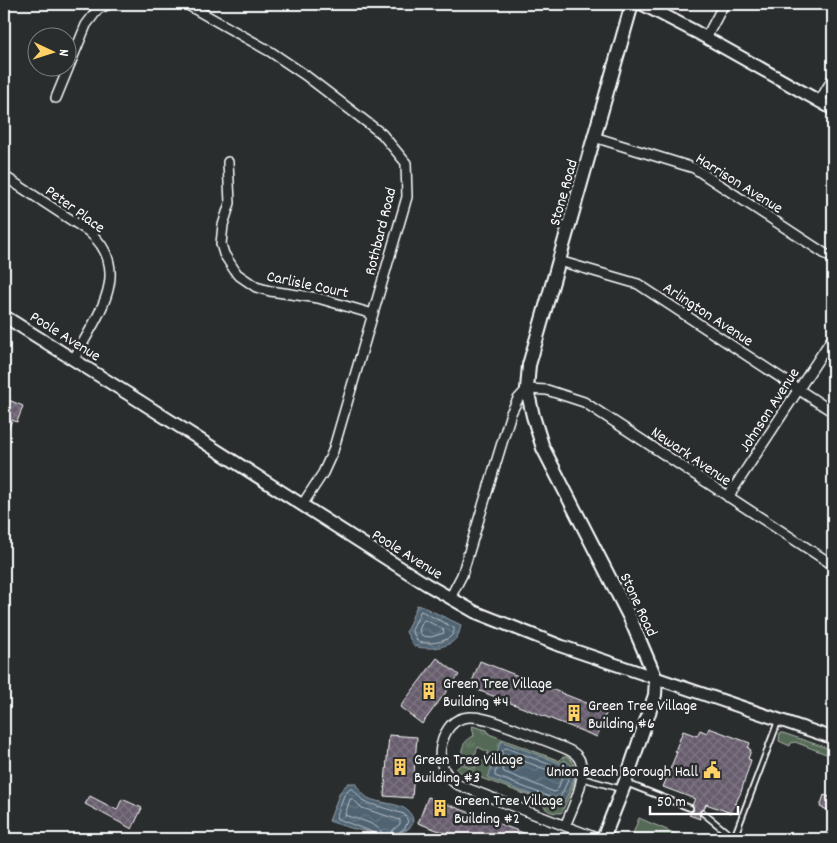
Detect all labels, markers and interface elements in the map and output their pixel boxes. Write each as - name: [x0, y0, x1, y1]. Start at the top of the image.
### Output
- north arrow: [28, 28, 78, 78]
- text: N: [53, 49, 73, 57]
- street label: Harrison Avenue: [691, 148, 787, 220]
- street label: Stone Road: [544, 157, 585, 229]
- street label: Peter Place: [40, 180, 109, 240]
- street label: Rothbard Road: [359, 185, 403, 278]
- street label: Carlisle Court: [264, 266, 351, 305]
- street label: Arlington Avenue: [658, 277, 757, 353]
- street label: Poole Avenue: [25, 306, 105, 368]
- street label: Johnson Avenue: [734, 364, 806, 457]
- street label: Newark Avenue: [646, 422, 735, 493]
- street label: Poole Avenue: [367, 524, 447, 586]
- street label: Stone Road: [613, 569, 663, 641]
- place label: Green Tree Village Building #4: [443, 673, 552, 714]
- building icon: Green Tree Village Building #4: [419, 681, 439, 701]
- place label: Green Tree Village Building #6: [588, 695, 697, 736]
- building icon: Green Tree Village Building #6: [564, 703, 584, 723]
- place label: Green Tree Village Building #3: [414, 749, 523, 790]
- building icon: Green Tree Village Building #3: [390, 757, 410, 777]
- public building icon: Union Beach Borough Hall: [702, 760, 722, 780]
- place label: Union Beach Borough Hall: [546, 761, 698, 784]
- scale bar: [650, 783, 737, 815]
- place label: Green Tree Village Building #2: [454, 790, 563, 831]
- text: 50 m: [657, 792, 686, 814]
- building icon: Green Tree Village Building #2: [430, 798, 450, 818]

